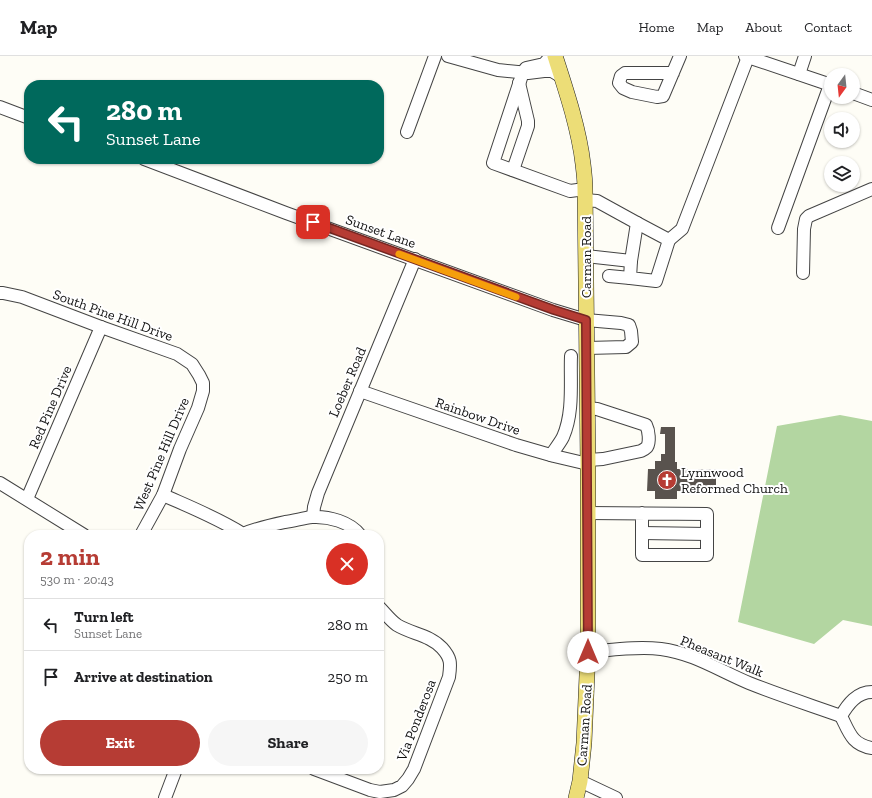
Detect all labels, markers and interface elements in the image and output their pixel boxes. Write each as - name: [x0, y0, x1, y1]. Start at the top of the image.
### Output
- text: Map: [20, 16, 57, 39]
- text: Home: [639, 19, 675, 36]
- text: Map: [697, 19, 723, 36]
- text: About: [745, 19, 782, 36]
- text: Contact: [804, 19, 852, 36]
- north arrow: [824, 68, 860, 104]
- map controls: [824, 68, 860, 192]
- text: 280 m: [106, 94, 182, 127]
- icon: left: [40, 96, 92, 148]
- button: sound: [824, 112, 860, 148]
- text: Sunset Lane: [106, 128, 200, 150]
- button: layers: [824, 156, 860, 192]
- pin: [296, 205, 330, 239]
- icon: arrive: [302, 211, 324, 233]
- street label: Sunset Lane: [343, 211, 419, 252]
- street label: Carman Road: [578, 216, 595, 298]
- street label: South Pine Hill Drive: [51, 286, 176, 345]
- street label: Loeber Road: [325, 344, 370, 420]
- street label: Red Pine Drive: [25, 363, 76, 451]
- street label: Rainbow Drive: [433, 394, 523, 439]
- street label: West Pine Hill Drive: [130, 395, 193, 513]
- place label: Lynnwood Reformed Church: [681, 464, 788, 497]
- church icon: Lynnwood Reformed Church: [656, 469, 678, 491]
- text: 2 min: [40, 542, 100, 571]
- button: close: [326, 543, 368, 585]
- text: 530 m · 20:43: [40, 572, 114, 587]
- text: Turn left: [74, 608, 134, 626]
- icon: left: [40, 614, 62, 636]
- text: 280 m: [327, 616, 368, 634]
- text: Sunset Lane: [74, 626, 142, 641]
- position arrow: [567, 631, 609, 673]
- street label: Pheasant Walk: [678, 632, 767, 681]
- icon: arrive: [40, 666, 62, 688]
- text: Arrive at destination: [74, 668, 213, 686]
- text: 250 m: [328, 668, 368, 686]
- street label: Via Ponderosa: [393, 677, 440, 764]
- street label: Carman Road: [573, 683, 596, 766]
- button: Exit: [40, 720, 200, 766]
- button: Share: [208, 720, 368, 766]

